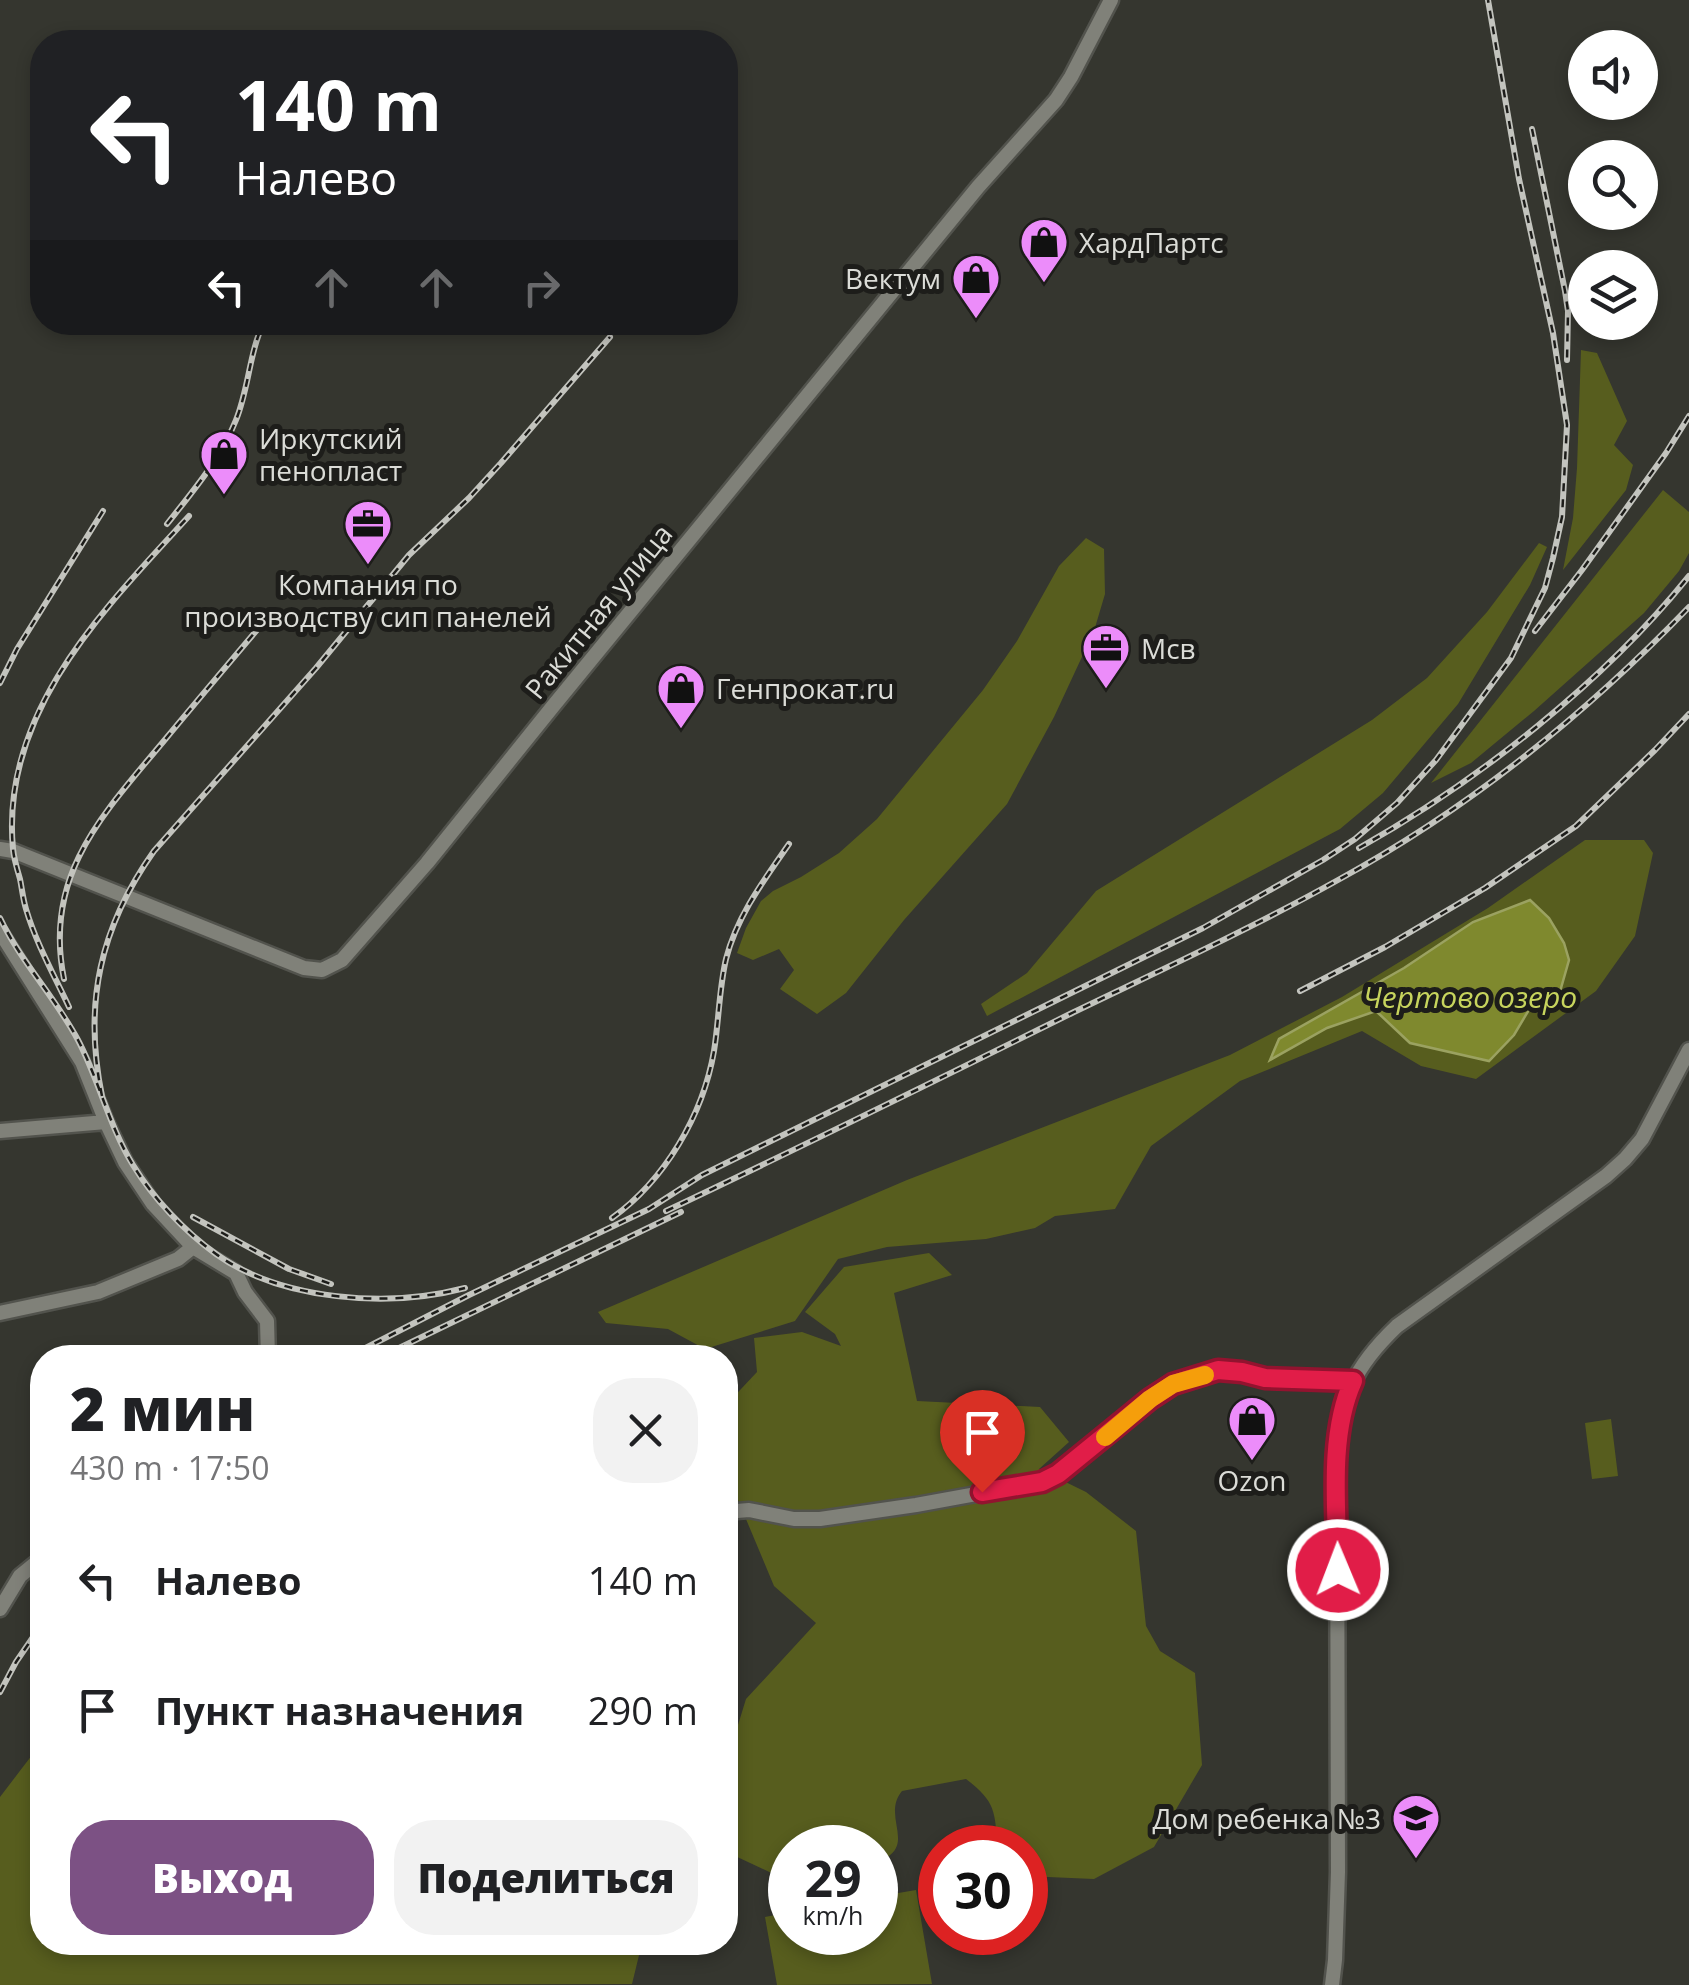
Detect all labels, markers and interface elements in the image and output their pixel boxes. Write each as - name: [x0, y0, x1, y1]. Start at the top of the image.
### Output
- map controls: [1568, 30, 1658, 340]
- button: sound: [1568, 30, 1658, 120]
- text: 140 m: [235, 56, 442, 152]
- icon: left: [70, 70, 200, 200]
- button: search: [1568, 140, 1658, 230]
- text: Налево: [235, 147, 397, 208]
- shop icon: ХардПартс: [1018, 216, 1070, 284]
- place label: ХардПартс: [1079, 223, 1224, 261]
- button: layers: [1568, 250, 1658, 340]
- shop icon: Вектум: [950, 252, 1002, 320]
- place label: Вектум: [845, 259, 941, 297]
- icon: left: [199, 260, 254, 315]
- icon: ahead: [304, 260, 359, 315]
- icon: ahead: [409, 260, 464, 315]
- icon: right: [514, 260, 569, 315]
- place label: Иркутский пенопласт: [259, 419, 403, 489]
- shop icon: Иркутский пенопласт: [198, 428, 250, 496]
- office icon: Компания по производству сип панелей: [342, 498, 394, 566]
- street label: Ракитная улица: [516, 516, 680, 706]
- place label: Компания по производству сип панелей: [184, 565, 552, 635]
- office icon: Мсв: [1080, 622, 1132, 690]
- place label: Мсв: [1141, 629, 1196, 667]
- shop icon: Генпрокат.ru: [655, 662, 707, 730]
- place label: Генпрокат.ru: [716, 669, 895, 707]
- water label: Чертово озеро: [1363, 976, 1577, 1017]
- text: 2 мин: [70, 1367, 255, 1449]
- button: close: [593, 1378, 698, 1483]
- pin: [940, 1390, 1025, 1493]
- shop icon: Ozon: [1226, 1394, 1278, 1462]
- icon: arrive: [955, 1405, 1010, 1460]
- text: 430 m · 17:50: [70, 1446, 269, 1489]
- place label: Ozon: [1218, 1461, 1286, 1499]
- position arrow: [1286, 1518, 1390, 1622]
- icon: left: [70, 1553, 125, 1608]
- text: Налево: [155, 1554, 301, 1606]
- text: 140 m: [588, 1554, 698, 1606]
- icon: arrive: [70, 1683, 125, 1738]
- text: Пункт назначения: [155, 1684, 524, 1736]
- text: 290 m: [588, 1684, 698, 1736]
- school or university icon: Дом ребенка №3: [1390, 1792, 1442, 1860]
- place label: Дом ребенка №3: [1152, 1799, 1381, 1837]
- button: Выход: [70, 1820, 374, 1935]
- button: Поделиться: [394, 1820, 698, 1935]
- speed limit sign: 30: [918, 1825, 1048, 1955]
- text: 29: [804, 1844, 862, 1912]
- text: km/h: [803, 1898, 863, 1932]

